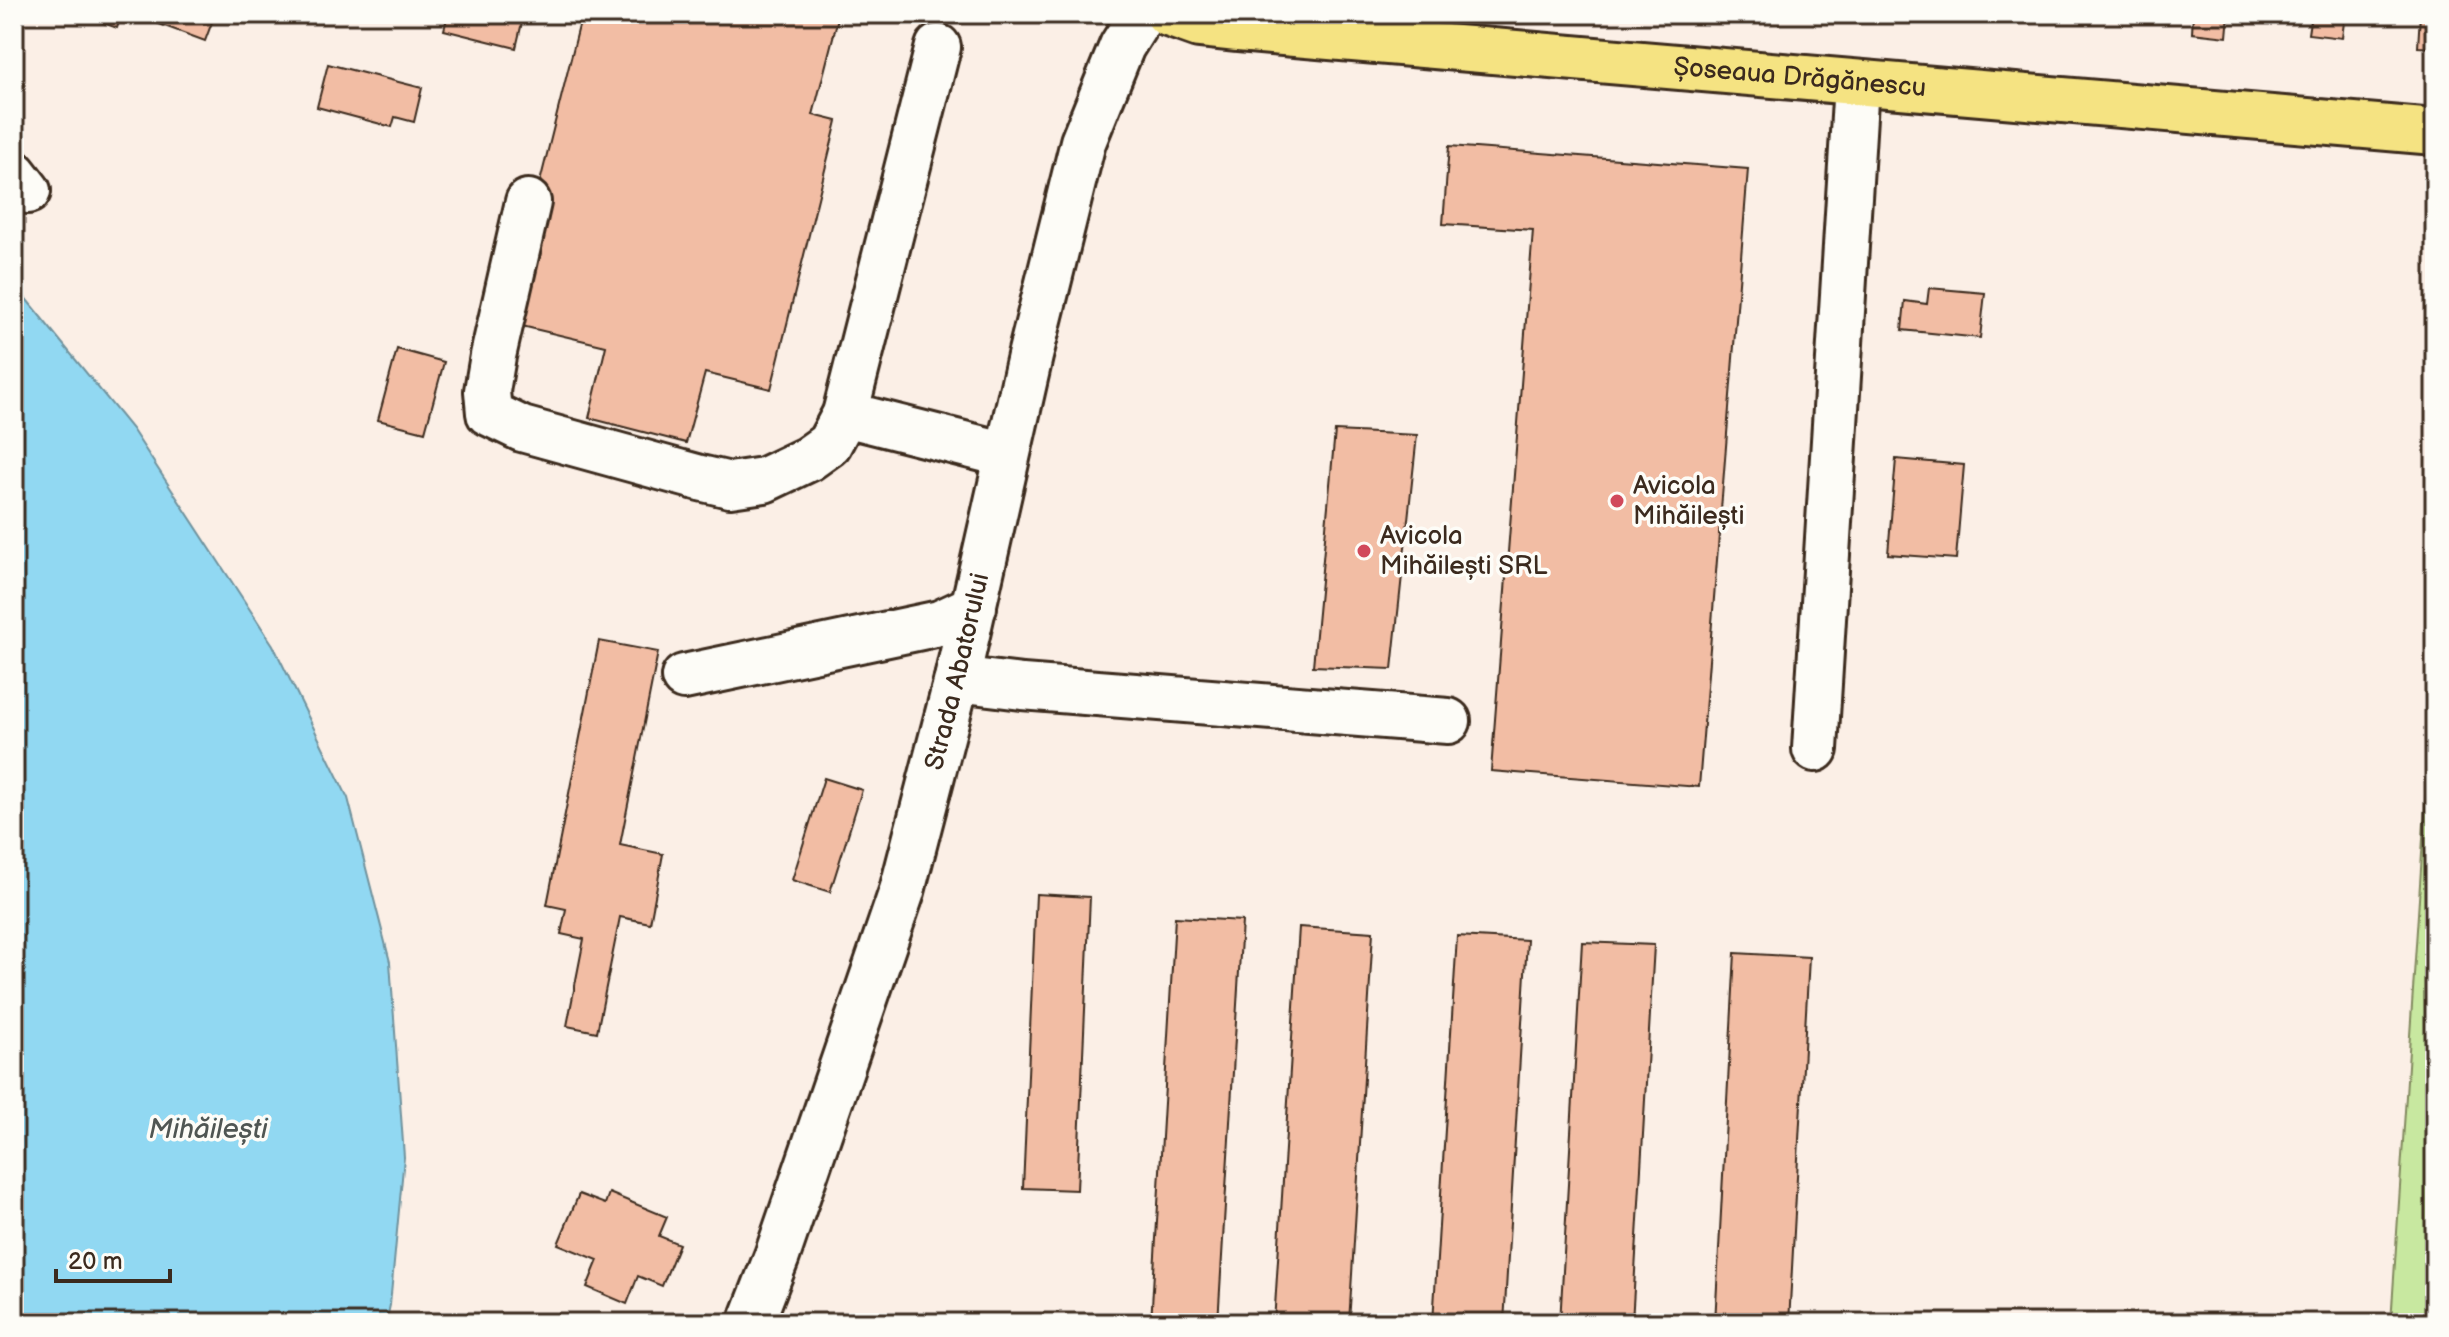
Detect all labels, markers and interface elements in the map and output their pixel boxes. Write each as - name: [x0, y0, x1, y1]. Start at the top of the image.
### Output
- street label: Șoseaua Drăgănescu: [1672, 51, 1927, 104]
- place label: Avicola Mihăilești: [1633, 471, 1745, 532]
- marker: Avicola Mihăilești: [1608, 492, 1626, 510]
- place label: Avicola Mihăilești SRL: [1380, 521, 1547, 582]
- marker: Avicola Mihăilești SRL: [1355, 542, 1373, 560]
- street label: Strada Abatorului: [919, 570, 996, 773]
- water label: Mihăilești: [148, 1113, 269, 1146]
- scale bar: [56, 1233, 170, 1283]
- text: 20 m: [68, 1247, 123, 1276]

